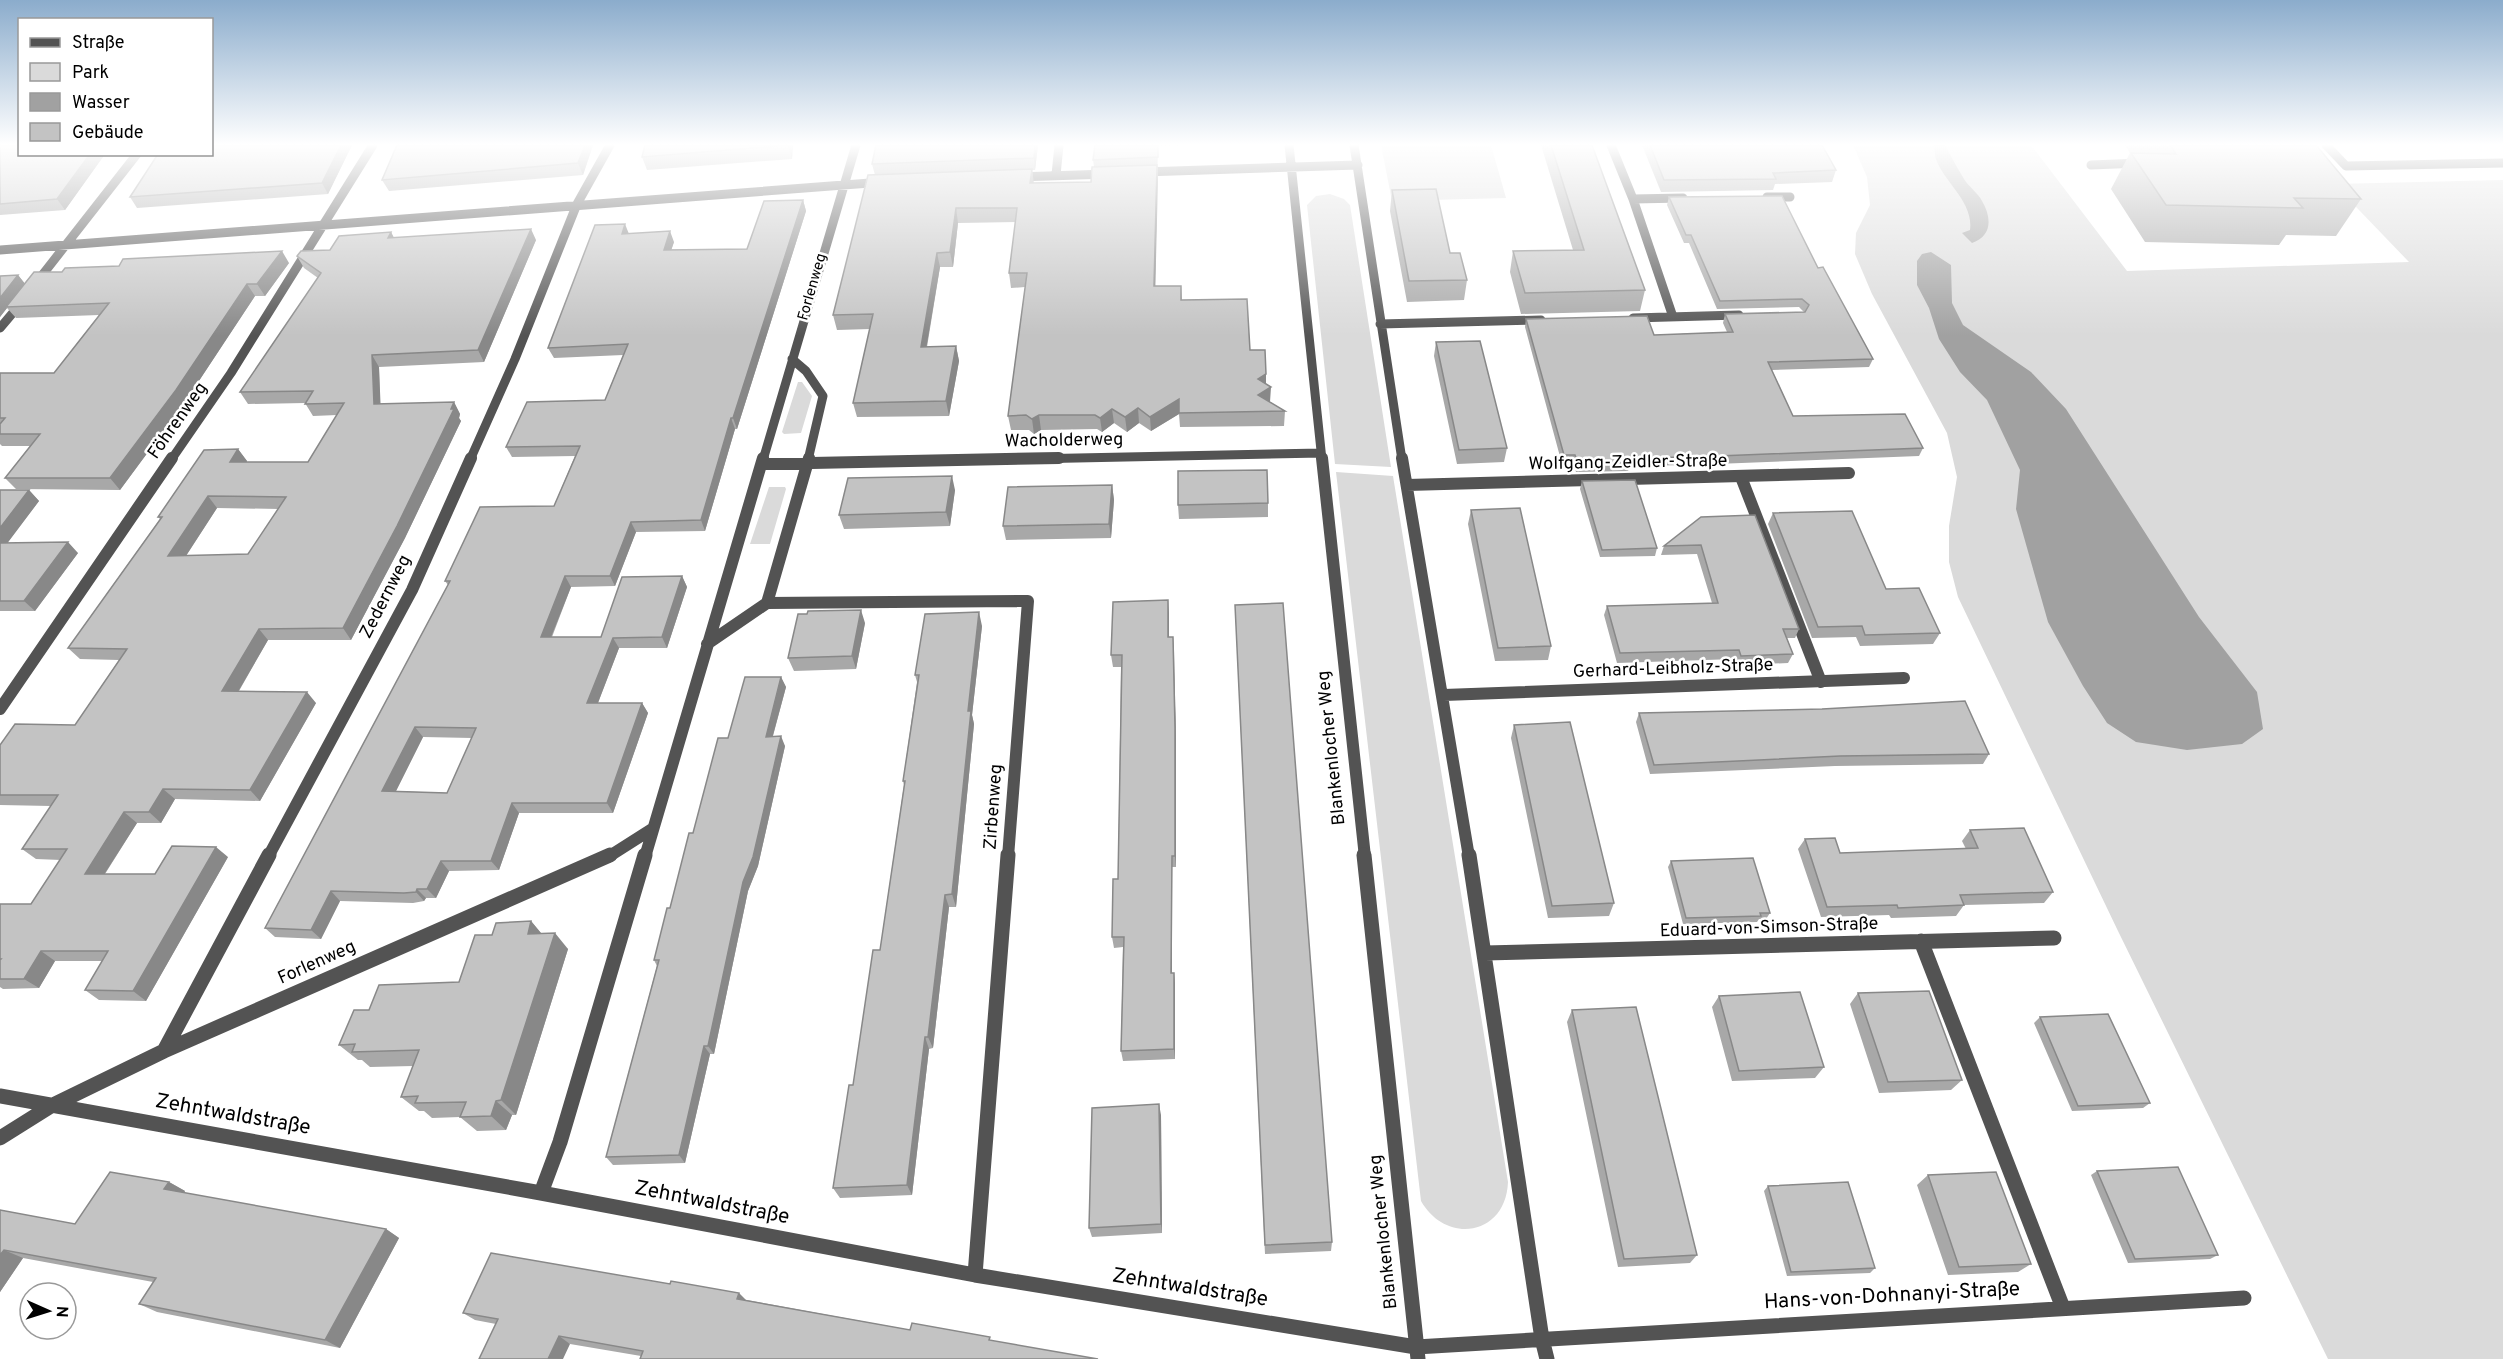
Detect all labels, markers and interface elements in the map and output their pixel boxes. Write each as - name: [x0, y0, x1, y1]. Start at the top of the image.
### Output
- legend: [18, 18, 213, 156]
- text: Straße: [72, 32, 124, 55]
- text: Park: [72, 62, 109, 85]
- text: Wasser: [72, 92, 130, 115]
- text: Gebäude: [72, 122, 144, 145]
- street label: Forlenweg: [794, 251, 832, 323]
- street label: Föhrenweg: [143, 378, 213, 464]
- street label: Wacholderweg: [1005, 428, 1123, 454]
- street label: Wolfgang-Zeidler-Straße: [1528, 450, 1728, 476]
- street label: Zedernweg: [355, 551, 417, 643]
- street label: Gerhard-Leibholz-Straße: [1572, 654, 1774, 684]
- street label: Blankenlocher Weg: [1312, 669, 1352, 827]
- street label: Zirbenweg: [980, 763, 1008, 851]
- street label: Eduard-von-Simson-Straße: [1659, 913, 1879, 943]
- street label: Forlenweg: [274, 936, 360, 990]
- street label: Zehntwaldstraße: [153, 1088, 313, 1142]
- street label: Blankenlocher Weg: [1364, 1153, 1404, 1311]
- street label: Zehntwaldstraße: [632, 1175, 792, 1231]
- street label: Zehntwaldstraße: [1110, 1262, 1270, 1314]
- street label: Hans-von-Dohnanyi-Straße: [1763, 1276, 2021, 1316]
- north arrow: [18, 1281, 78, 1341]
- text: N: [51, 1305, 71, 1318]

